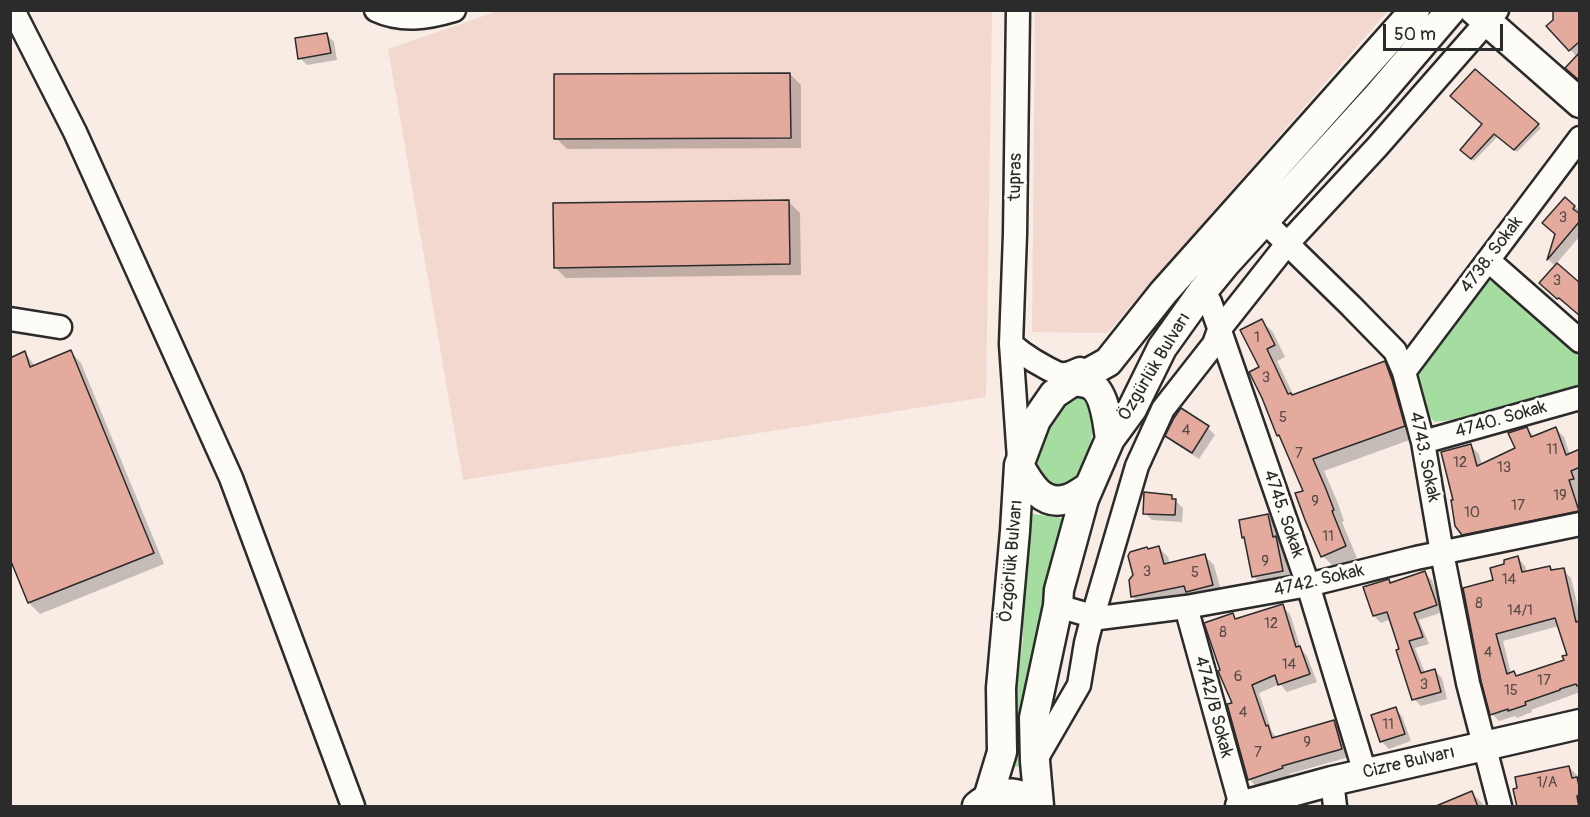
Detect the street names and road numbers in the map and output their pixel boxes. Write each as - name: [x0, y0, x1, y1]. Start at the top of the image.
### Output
- street label: tupras: [1005, 153, 1027, 201]
- street label: 4738. Sokak: [1456, 212, 1528, 298]
- street label: Özgürlük Bulvarı: [1114, 309, 1196, 425]
- street label: 4740. Sokak: [1453, 397, 1549, 443]
- street label: 4743. Sokak: [1404, 410, 1444, 504]
- street label: 4745. Sokak: [1258, 467, 1308, 561]
- street label: Özgörlük Bulvarı: [996, 499, 1028, 623]
- street label: 4742. Sokak: [1272, 560, 1366, 602]
- street label: 4742/B Sokak: [1189, 654, 1237, 760]
- street label: Cizre Bulvarı: [1361, 742, 1457, 784]

